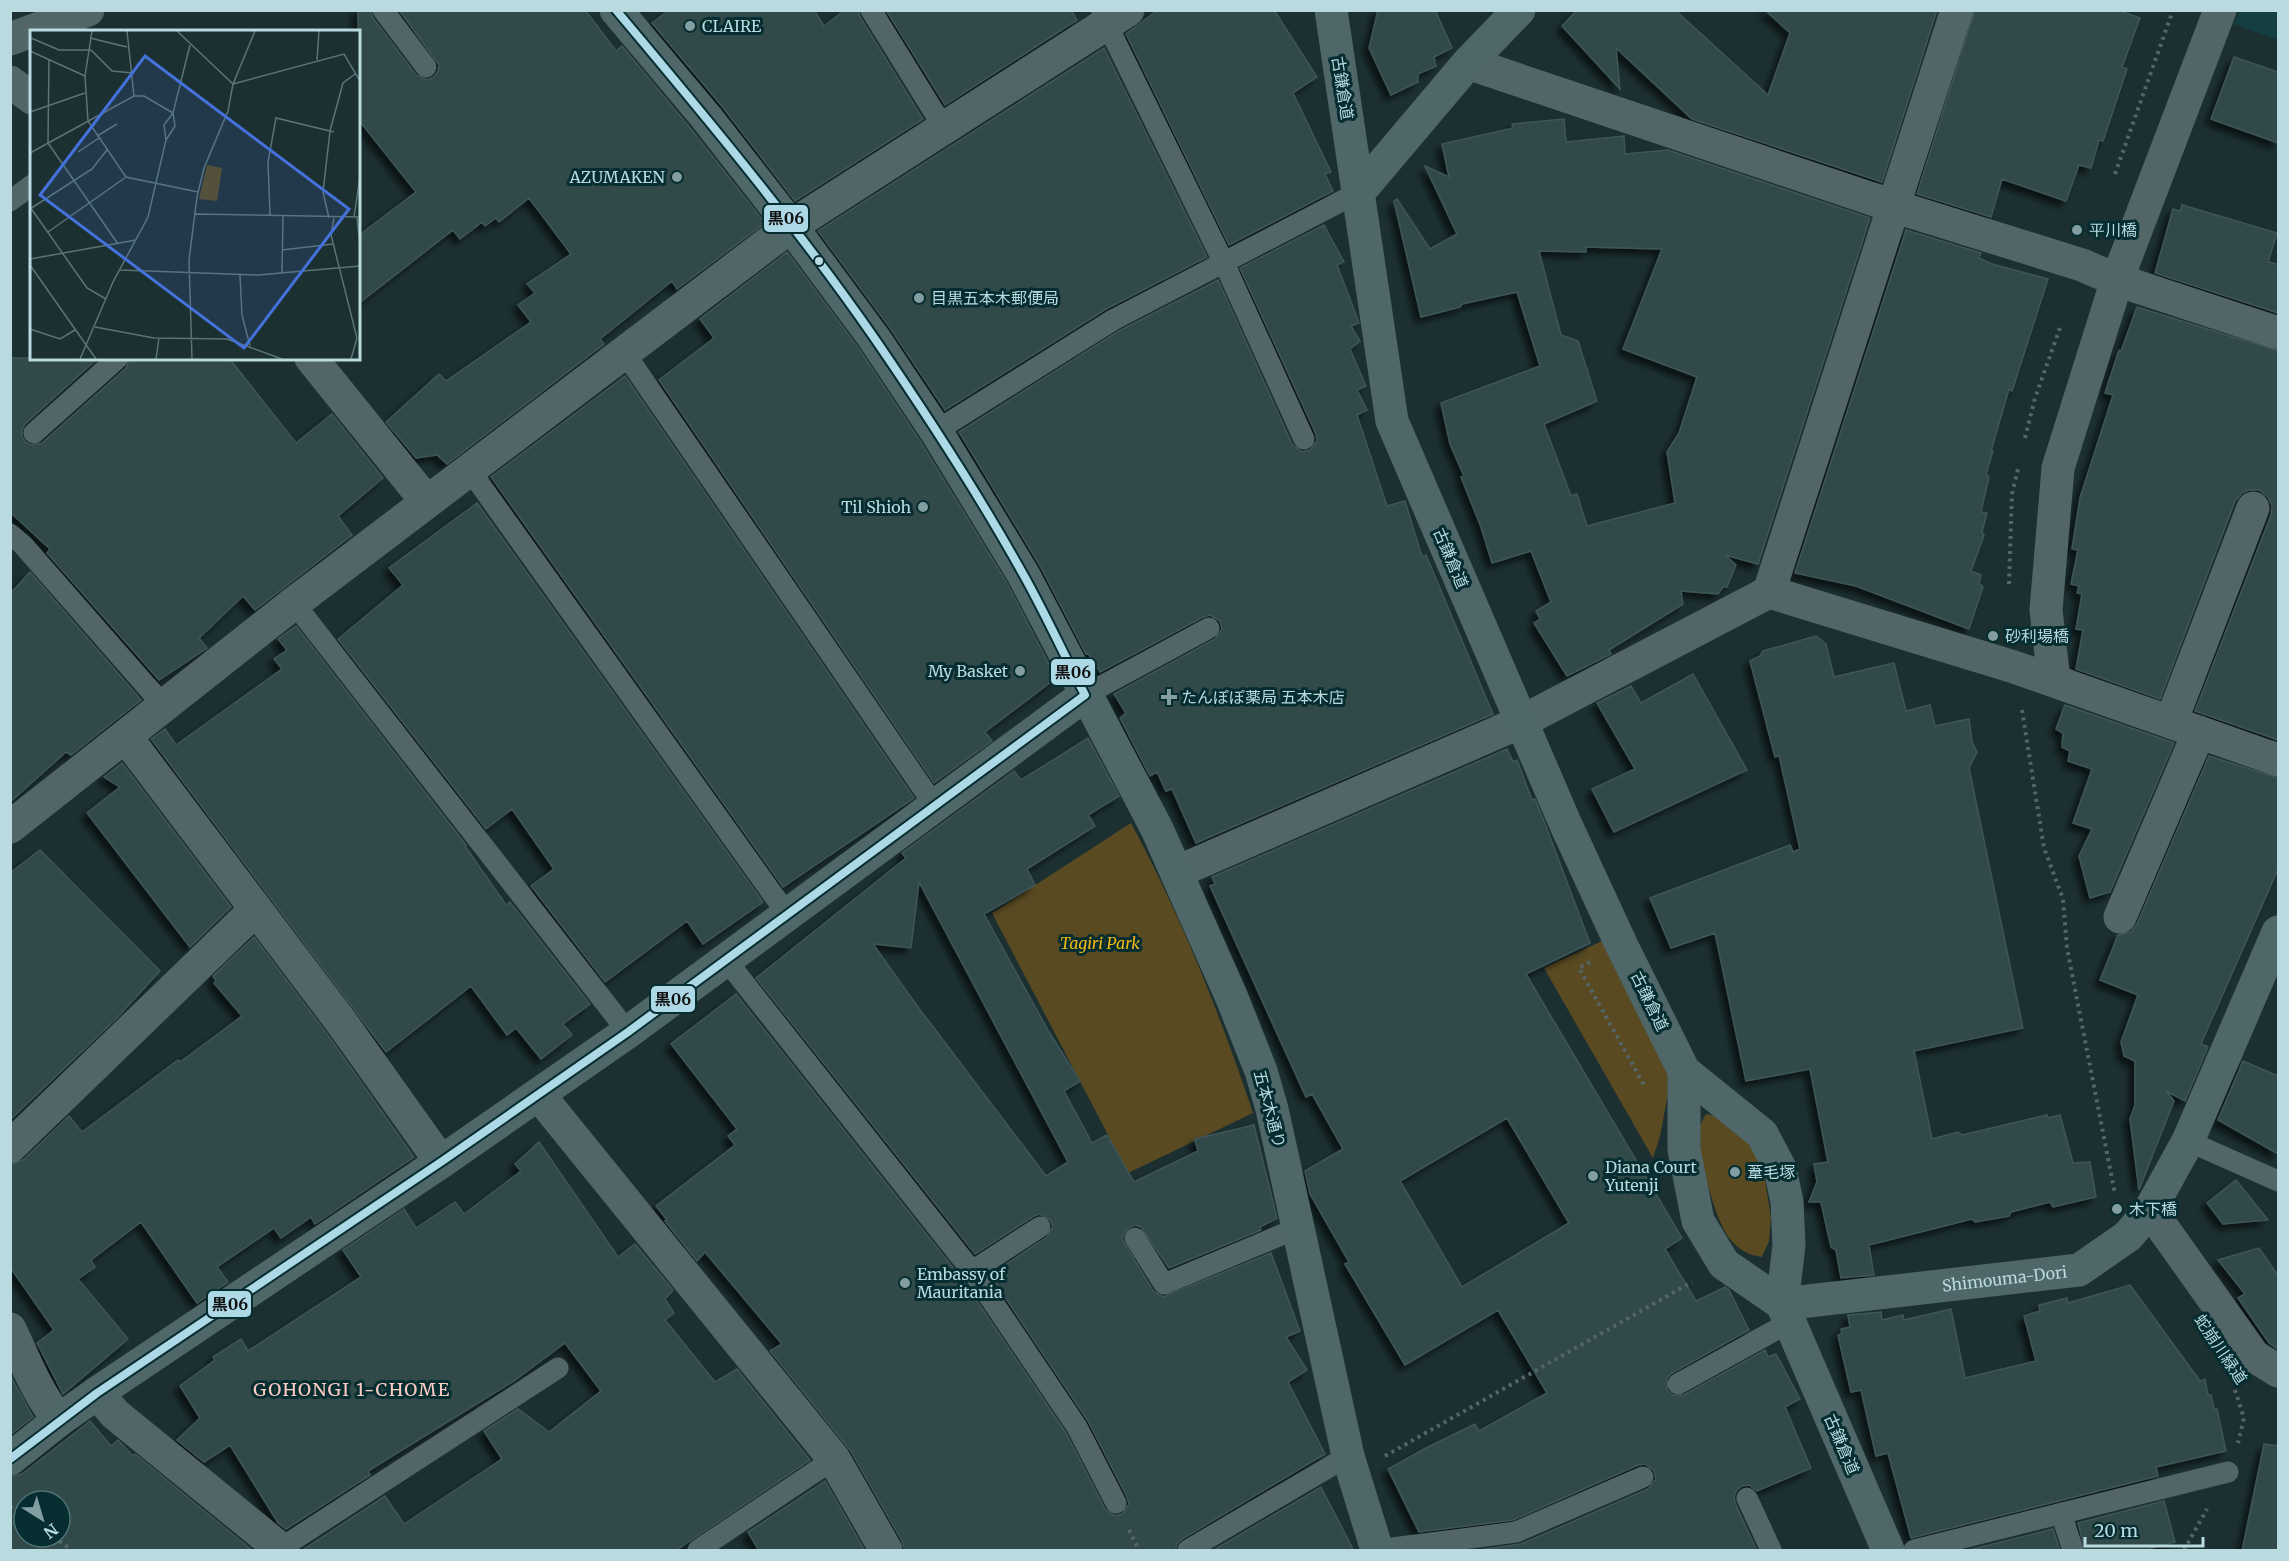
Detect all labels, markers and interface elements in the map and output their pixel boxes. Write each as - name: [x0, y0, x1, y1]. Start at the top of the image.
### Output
- place label: CLAIRE: [702, 16, 762, 36]
- marker: CLAIRE: [683, 19, 697, 33]
- inset map: [30, 30, 360, 360]
- street label: 古鎌倉道: [1328, 55, 1358, 121]
- place label: AZUMAKEN: [568, 167, 666, 187]
- marker: AZUMAKEN: [670, 170, 684, 184]
- line badge: 黒06: [763, 204, 809, 233]
- text: 黒06: [768, 208, 804, 228]
- place label: 平川橋: [2089, 220, 2137, 240]
- marker: 平川橋: [2070, 223, 2084, 237]
- unlabelled marker: [813, 255, 825, 267]
- place label: 目黒五本木郵便局: [931, 288, 1059, 308]
- marker: 目黒五本木郵便局: [912, 291, 926, 305]
- place label: Til Shioh: [841, 497, 911, 517]
- marker: Til Shioh: [916, 500, 930, 514]
- street label: 古鎌倉道: [1429, 525, 1473, 591]
- place label: 砂利場橋: [2005, 626, 2069, 646]
- marker: 砂利場橋: [1986, 629, 2000, 643]
- line badge: 黒06: [1050, 658, 1096, 686]
- place label: My Basket: [928, 661, 1009, 681]
- text: 黒06: [1055, 662, 1091, 682]
- marker: My Basket: [1013, 664, 1027, 678]
- place label: たんぽぽ薬局 五本木店: [1181, 687, 1345, 707]
- marker: たんぽぽ薬局 五本木店: [1162, 690, 1176, 704]
- park label: Tagiri Park: [1060, 933, 1140, 953]
- street label: 古鎌倉道: [1627, 968, 1673, 1034]
- line badge: 黒06: [650, 985, 696, 1013]
- text: 黒06: [655, 989, 691, 1009]
- street label: 五本木通り: [1250, 1068, 1290, 1150]
- place label: Diana Court Yutenji: [1604, 1157, 1697, 1195]
- place label: 葦毛塚: [1747, 1162, 1795, 1182]
- marker: 葦毛塚: [1728, 1165, 1742, 1179]
- marker: Diana Court Yutenji: [1586, 1169, 1600, 1183]
- place label: 木下橋: [2129, 1199, 2177, 1219]
- marker: 木下橋: [2110, 1202, 2124, 1216]
- street label: Shimouma-Dori: [1941, 1261, 2068, 1296]
- place label: Embassy of Mauritania: [917, 1264, 1006, 1302]
- marker: Embassy of Mauritania: [898, 1276, 912, 1290]
- line badge: 黒06: [207, 1290, 252, 1318]
- text: 黒06: [212, 1294, 248, 1314]
- street label: 蛇崩川緑道: [2190, 1310, 2252, 1388]
- district label: GOHONGI 1-CHOME: [253, 1378, 451, 1401]
- street label: 古鎌倉道: [1820, 1411, 1864, 1477]
- north arrow: [12, 1489, 72, 1549]
- scale bar: [2085, 1510, 2204, 1548]
- text: N: [40, 1519, 62, 1543]
- text: 20 m: [2094, 1519, 2138, 1542]

